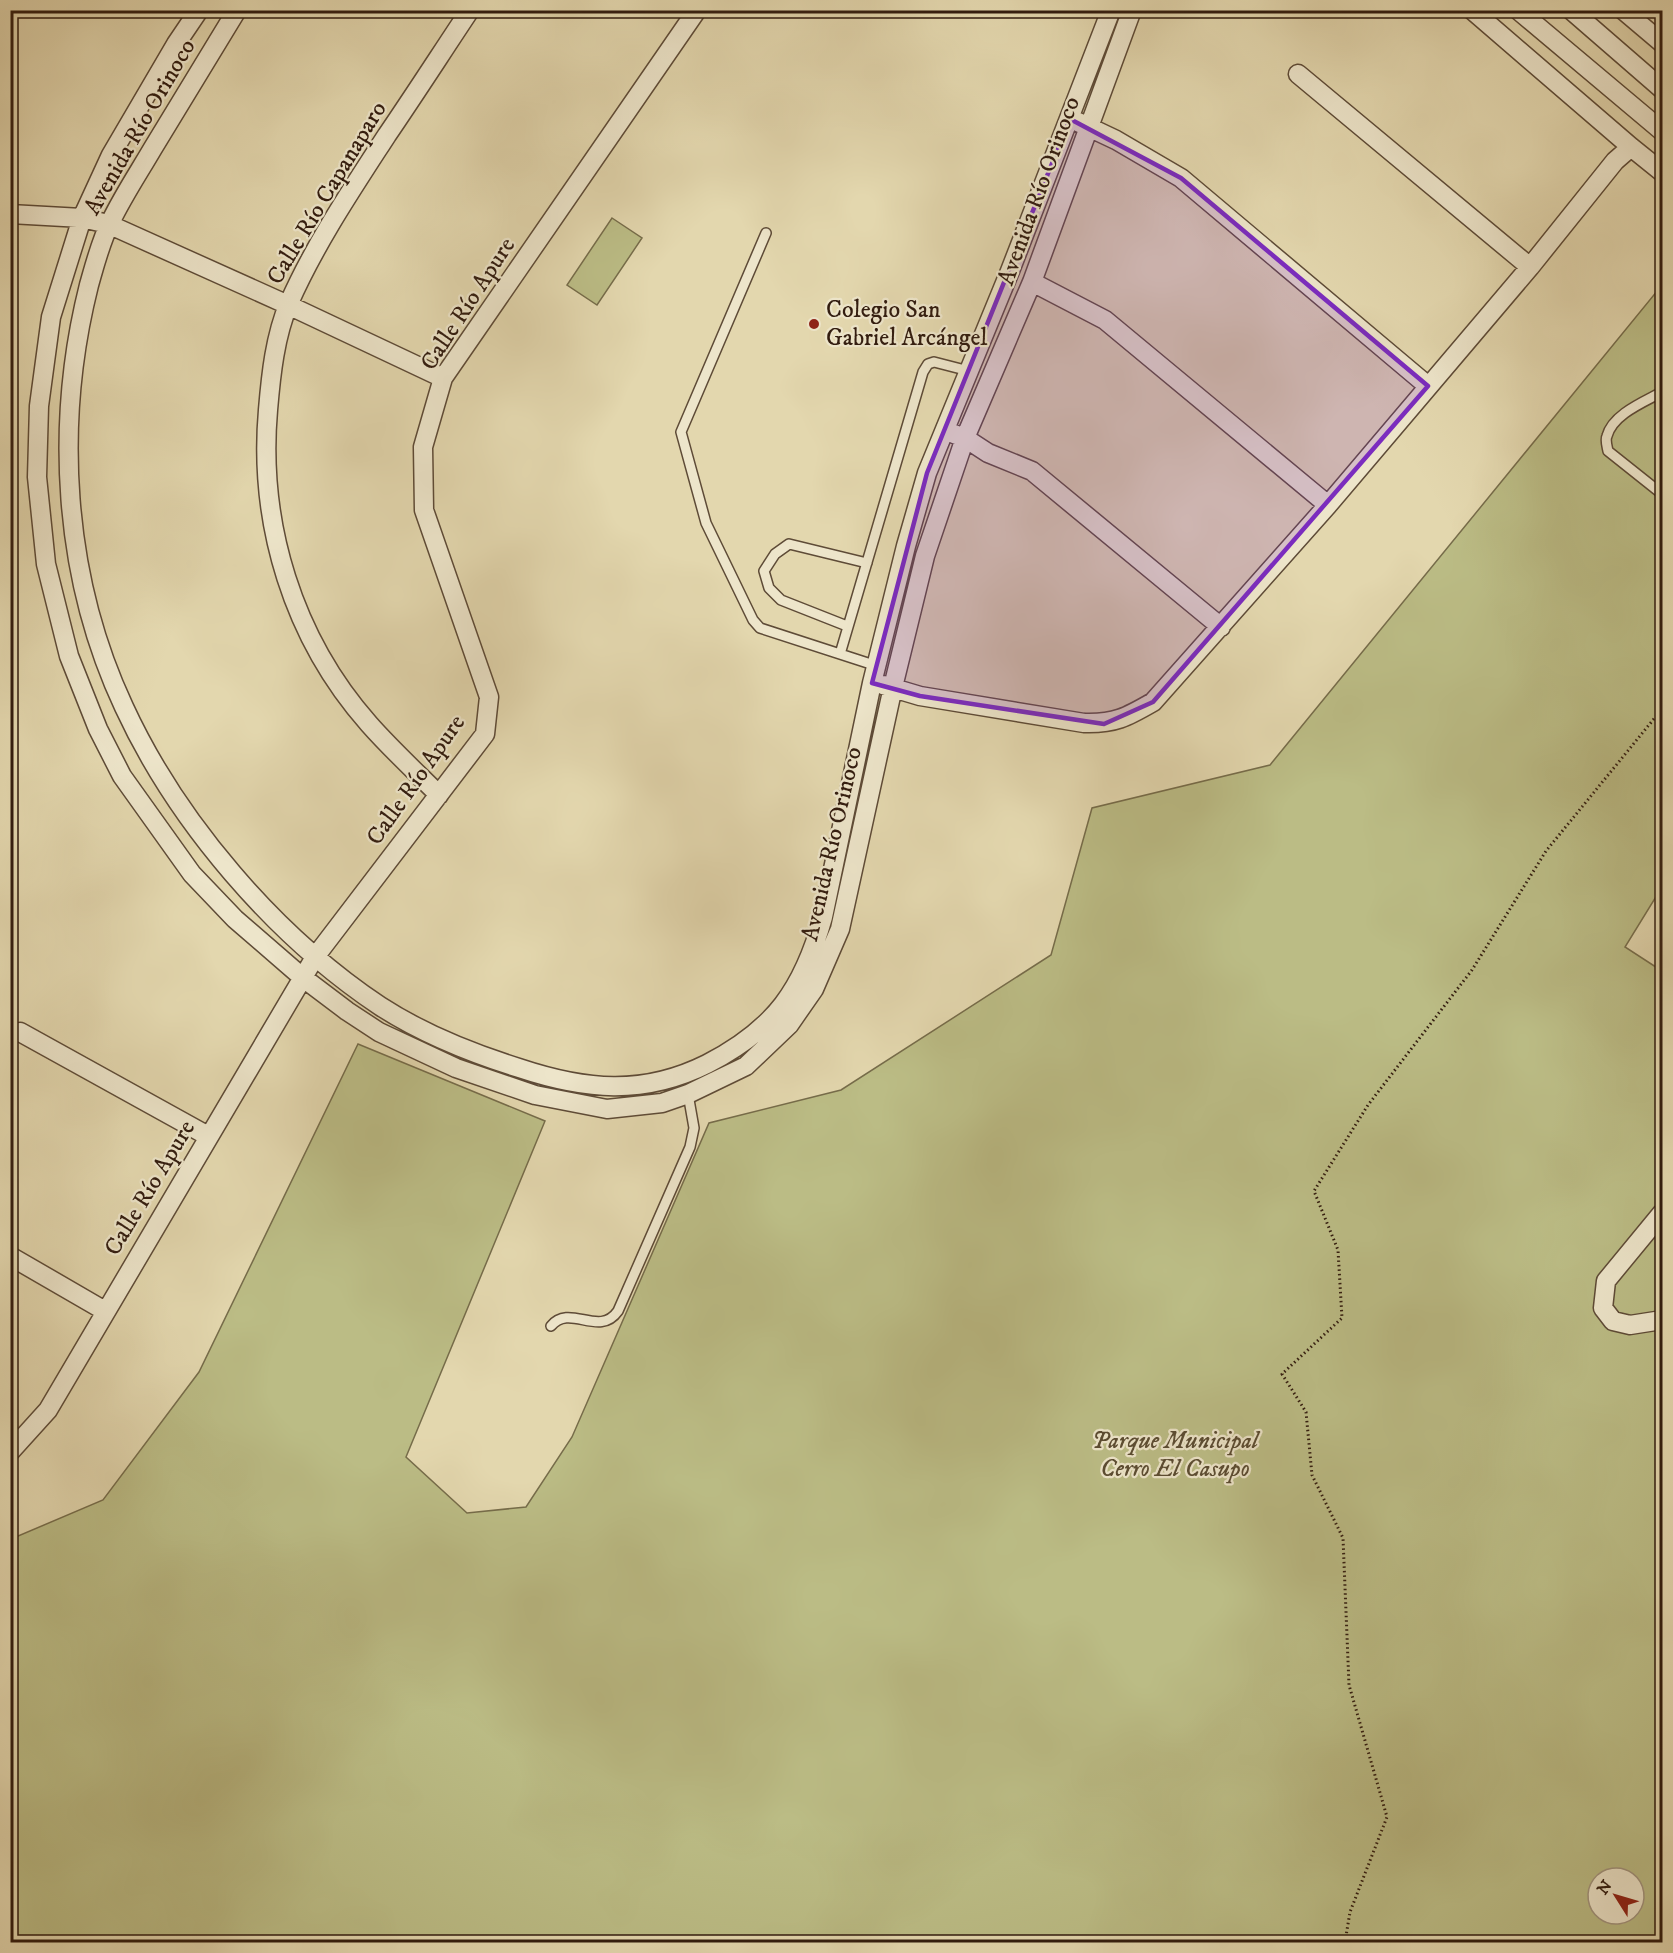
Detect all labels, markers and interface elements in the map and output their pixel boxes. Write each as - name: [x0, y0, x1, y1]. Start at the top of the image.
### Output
- street label: Avenida Río Orinoco: [77, 34, 203, 220]
- street label: Avenida Río Orinoco: [991, 93, 1087, 289]
- street label: Calle Río Capanaparo: [260, 96, 394, 290]
- street label: Calle Río Apure: [414, 232, 522, 376]
- place label: Colegio San Gabriel Arcángel: [826, 295, 988, 353]
- marker: Colegio San Gabriel Arcángel: [807, 317, 821, 331]
- street label: Calle Río Apure: [360, 709, 472, 851]
- street label: Avenida Río Orinoco: [795, 744, 869, 944]
- street label: Calle Río Apure: [98, 1115, 202, 1261]
- park label: Parque Municipal Cerro El Casupo: [1092, 1426, 1261, 1484]
- north arrow: [1586, 1866, 1646, 1926]
- text: N: [1593, 1876, 1617, 1899]

